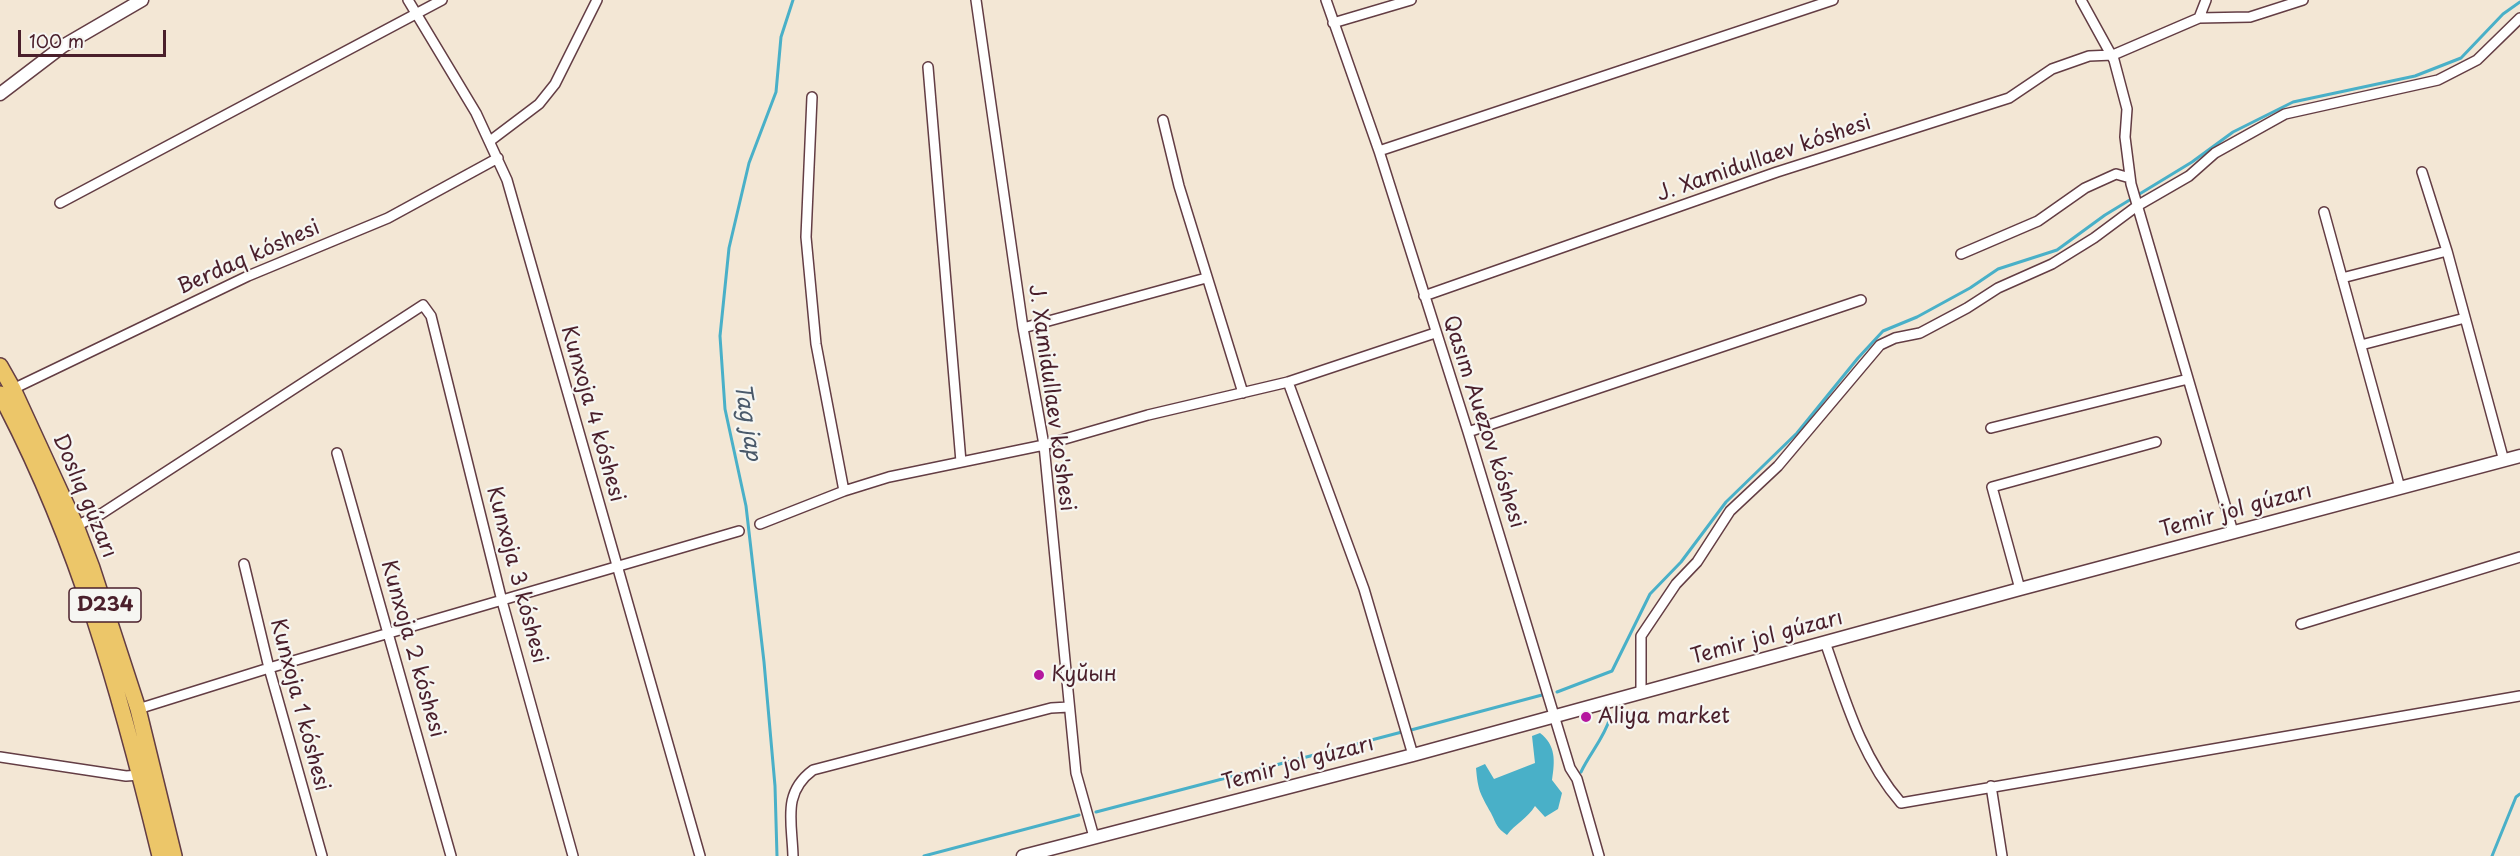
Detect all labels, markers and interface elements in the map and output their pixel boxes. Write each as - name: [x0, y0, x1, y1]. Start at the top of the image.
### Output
- scale bar: [21, 18, 170, 56]
- text: 100 m: [29, 27, 84, 54]
- street label: J. Xamidullaev kóshesi: [1653, 110, 1875, 208]
- street label: Berdaq kóshesi: [174, 215, 324, 301]
- street label: J. Xamidullaev ko'shesi: [1023, 283, 1079, 513]
- street label: Qasım Auezov kóshesi: [1437, 313, 1529, 531]
- street label: Kunxoja 4 kóshesi: [555, 323, 629, 505]
- water label: Tag jap: [728, 381, 766, 463]
- street label: Doslıq gúzarı: [47, 430, 121, 562]
- street label: Temir jol gúzarı: [2157, 479, 2315, 543]
- street label: Kunxoja 3 kóshesi: [480, 484, 552, 666]
- street label: Kunxoja 2 kóshesi: [375, 558, 449, 740]
- road number: D234: [69, 588, 141, 622]
- street label: Temir jol gúzarı: [1688, 606, 1846, 670]
- street label: Kunxoja 1 kóshesi: [264, 616, 334, 794]
- place label: Куйын: [1051, 662, 1117, 688]
- marker: Куйын: [1032, 668, 1046, 682]
- place label: Aliya market: [1598, 704, 1730, 730]
- marker: Aliya market: [1579, 710, 1593, 724]
- street label: Temir jol gúzarı: [1219, 732, 1377, 796]

